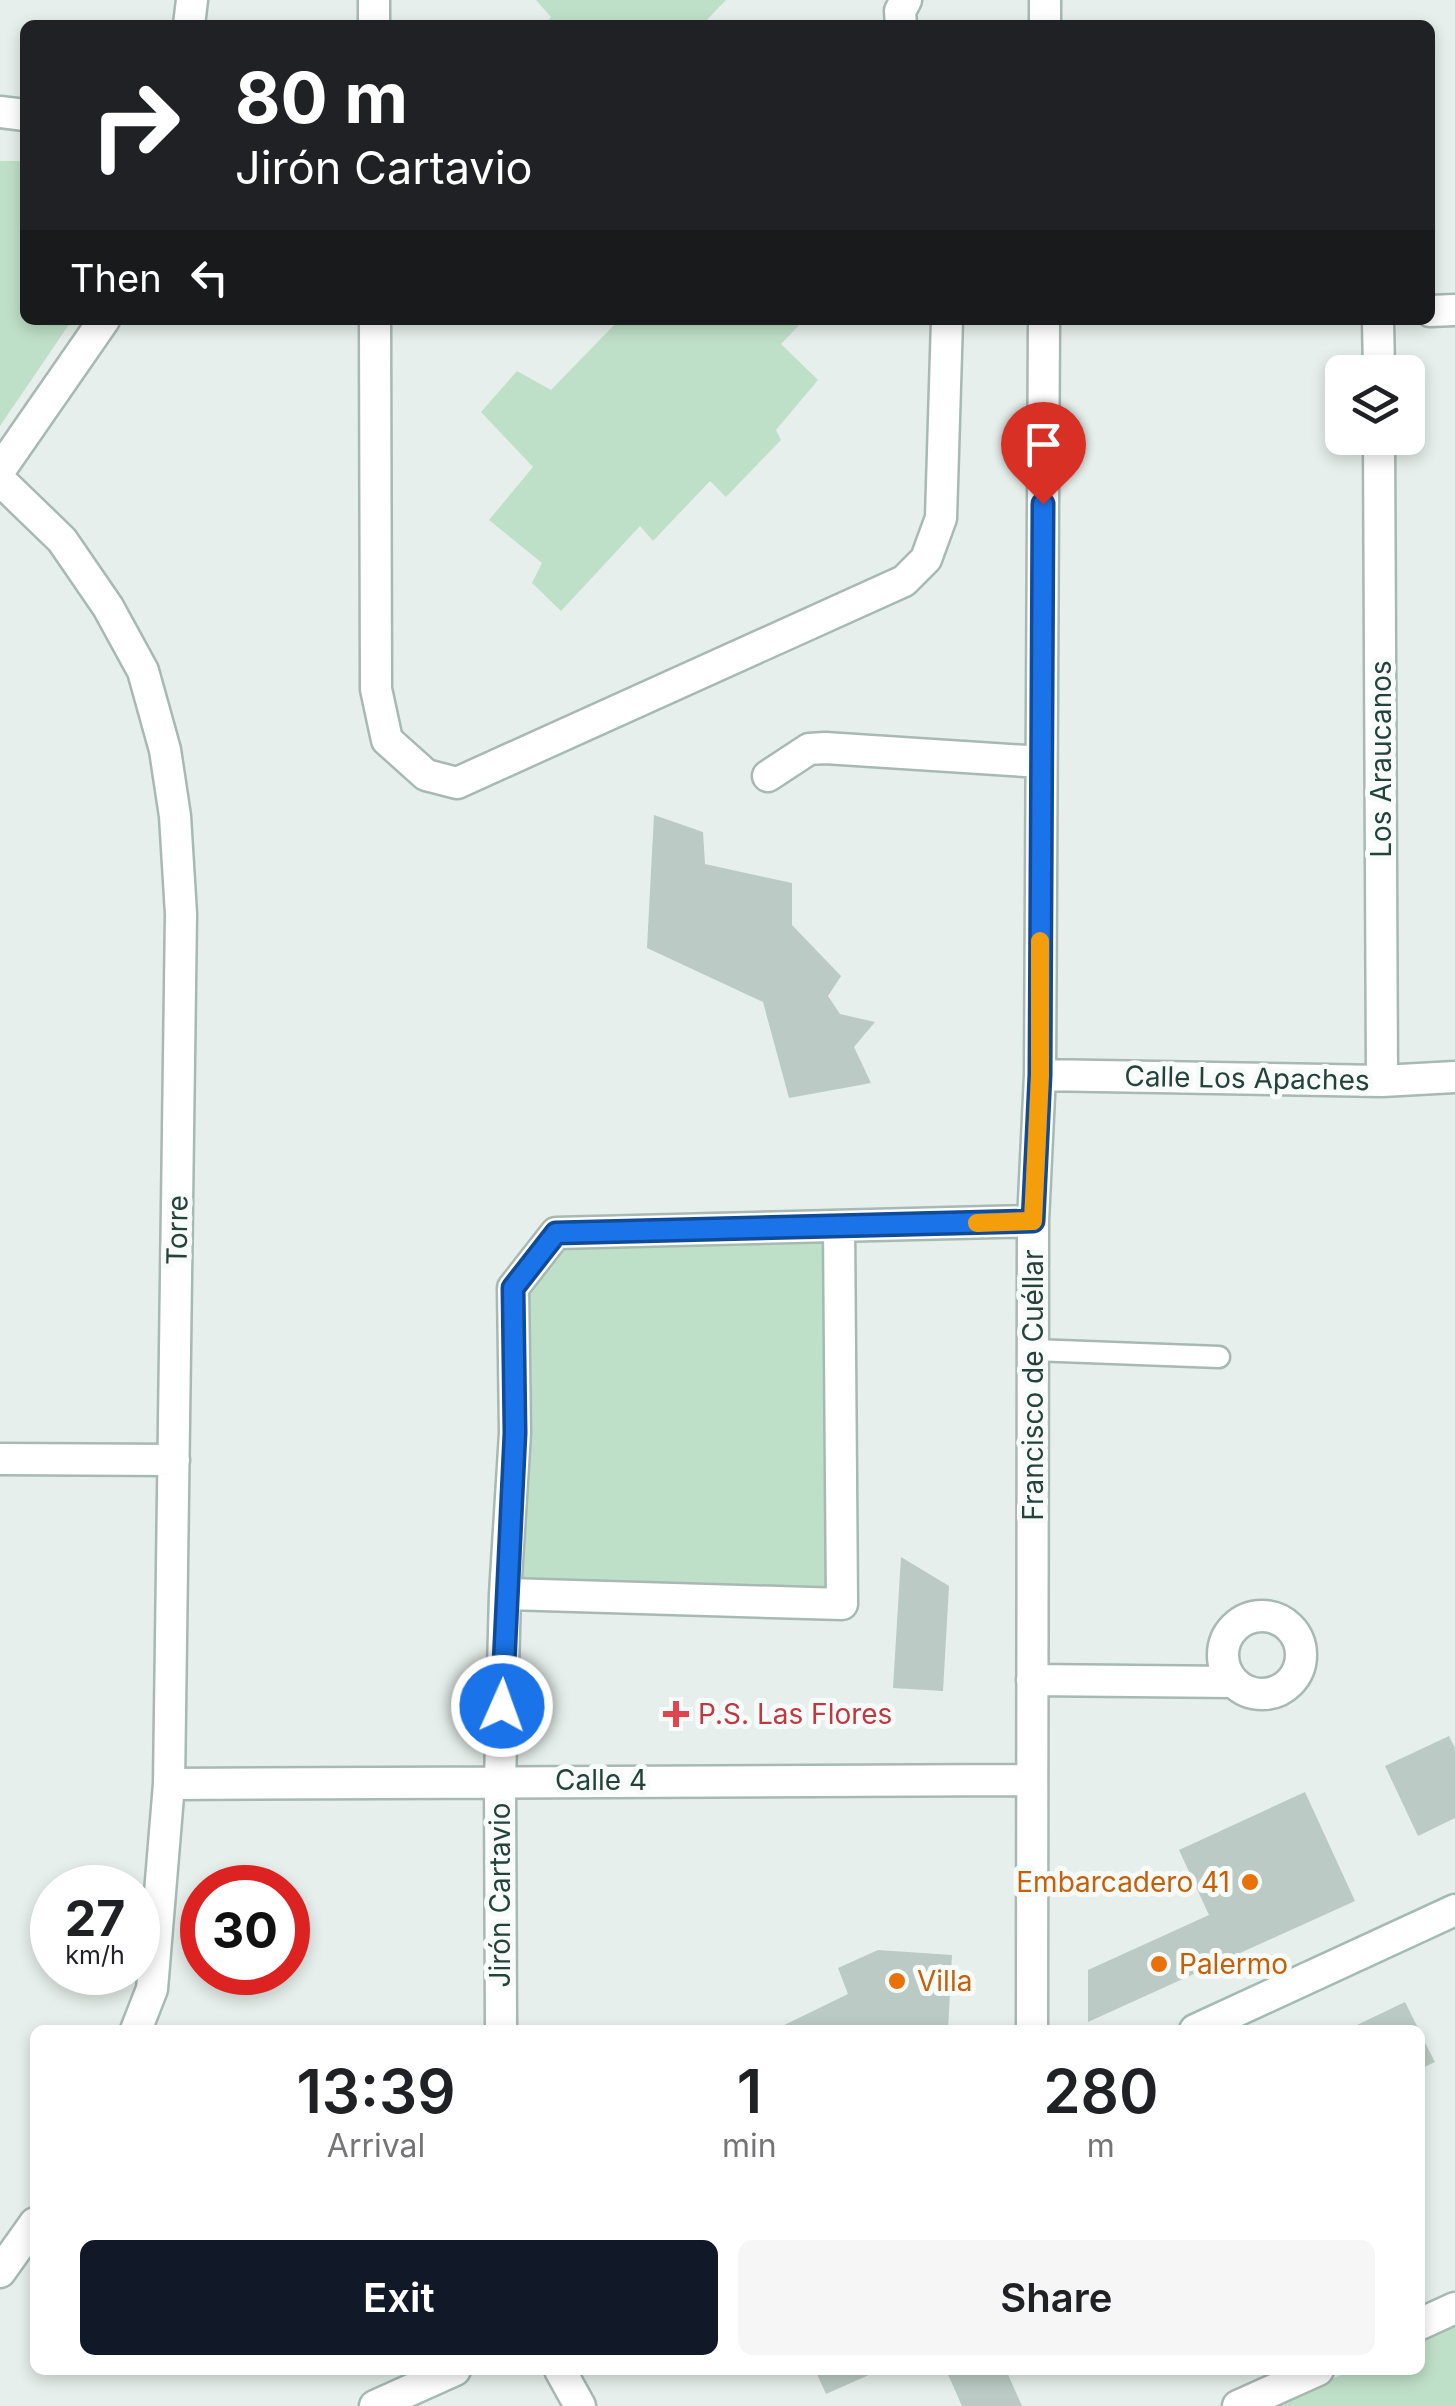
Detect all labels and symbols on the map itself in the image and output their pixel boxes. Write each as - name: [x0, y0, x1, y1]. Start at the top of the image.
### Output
- pin: [1001, 402, 1086, 505]
- street label: Los Araucanos: [1364, 660, 1398, 858]
- street label: Calle Los Apaches: [1124, 1059, 1370, 1097]
- street label: Torre: [159, 1195, 195, 1265]
- street label: Francisco de Cuéllar: [1016, 1249, 1050, 1521]
- position arrow: [450, 1654, 554, 1758]
- place label: P.S. Las Flores: [698, 1697, 892, 1731]
- marker: P.S. Las Flores: [663, 1701, 689, 1727]
- street label: Calle 4: [555, 1763, 647, 1797]
- street label: Jirón Cartavio: [483, 1802, 517, 1988]
- speed limit sign: 30: [180, 1865, 310, 1995]
- place label: Embarcadero 41: [1016, 1865, 1230, 1899]
- marker: Embarcadero 41: [1239, 1871, 1261, 1893]
- place label: Palermo: [1179, 1947, 1288, 1981]
- marker: Palermo: [1148, 1953, 1170, 1975]
- place label: Villa: [917, 1964, 972, 1998]
- marker: Villa: [886, 1970, 908, 1992]

